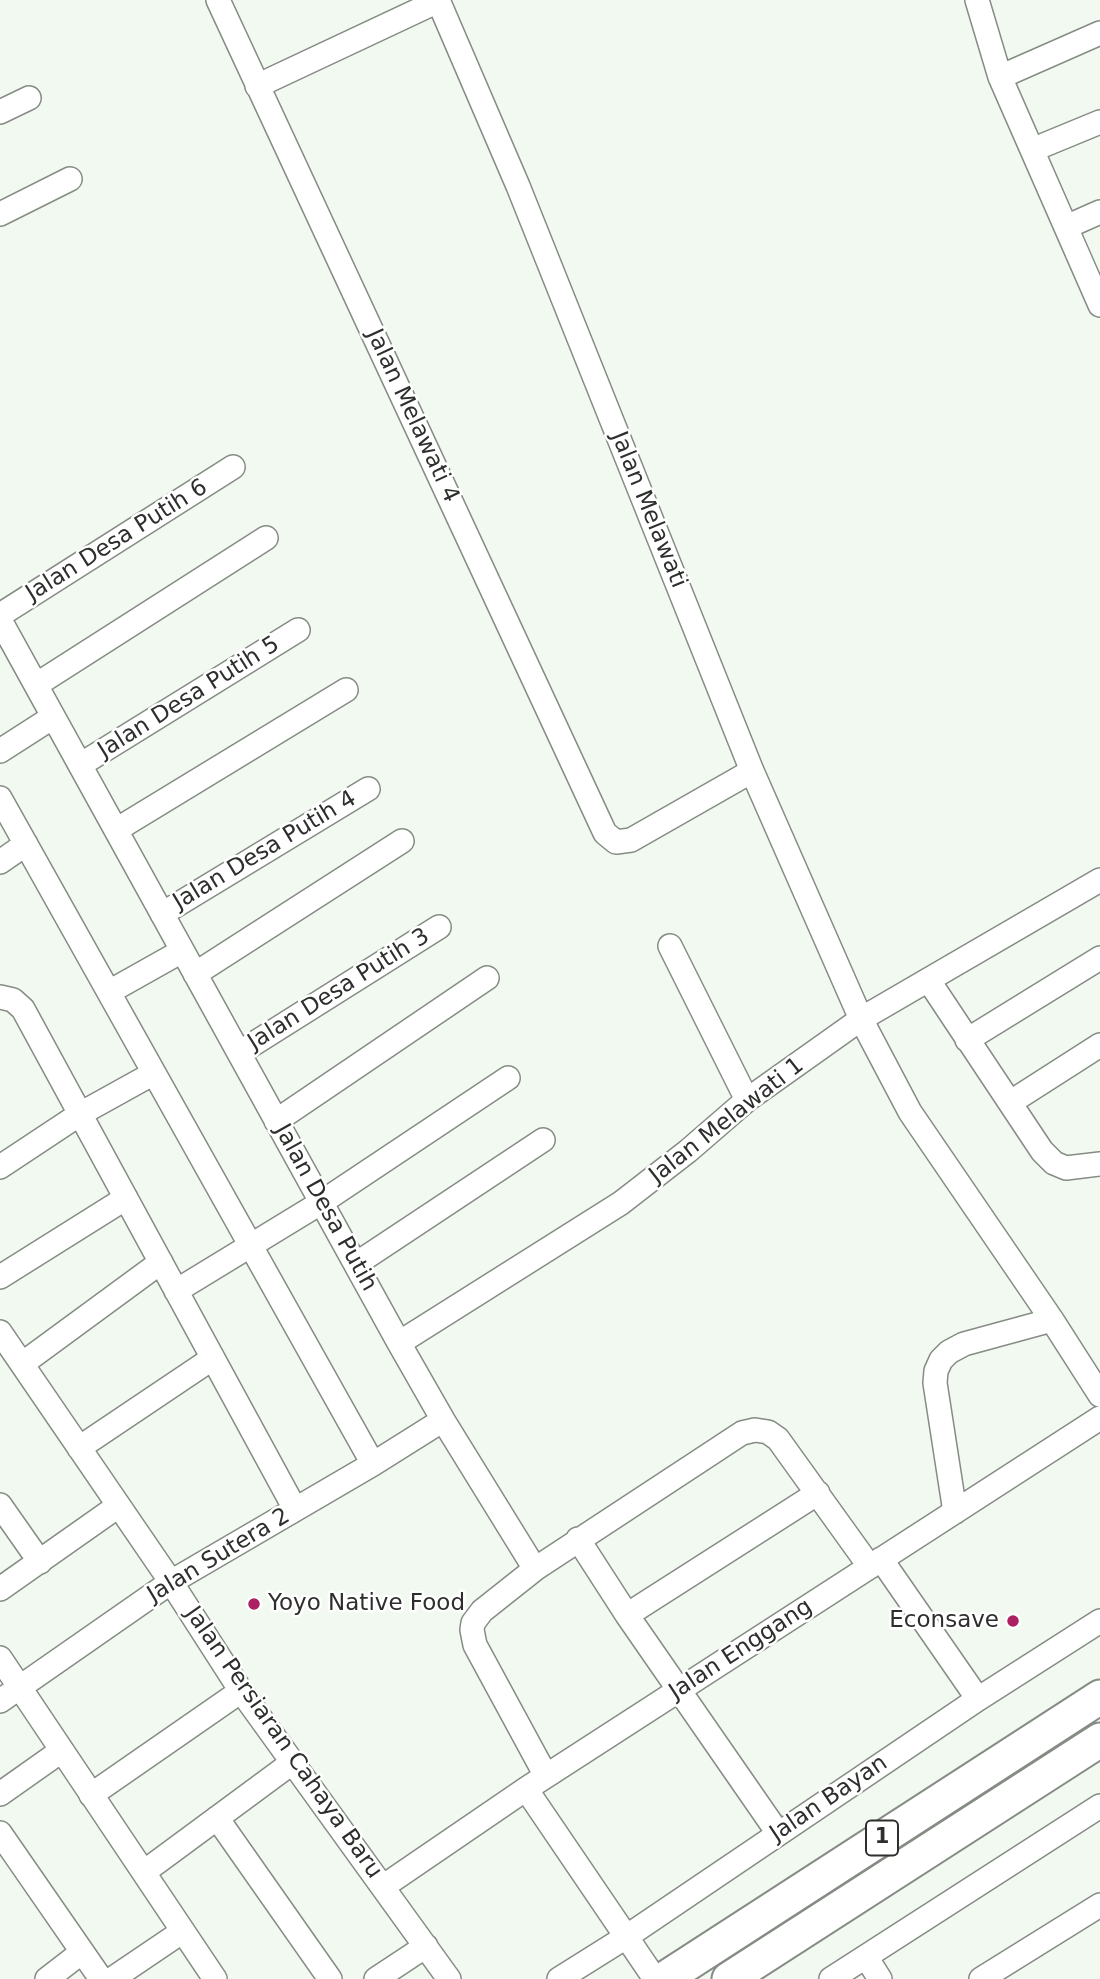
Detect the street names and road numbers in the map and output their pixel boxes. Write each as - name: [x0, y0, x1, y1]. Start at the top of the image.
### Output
- street label: Jalan Melawati 4: [360, 325, 464, 507]
- street label: Jalan Melawati: [604, 428, 692, 592]
- street label: Jalan Desa Putih 6: [21, 474, 213, 608]
- street label: Jalan Desa Putih 5: [93, 631, 285, 765]
- street label: Jalan Desa Putih 4: [169, 785, 361, 917]
- street label: Jalan Desa Putih 3: [243, 923, 435, 1057]
- street label: Jalan Melawati 1: [644, 1052, 810, 1190]
- street label: Jalan Desa Putih: [268, 1120, 382, 1296]
- street label: Jalan Sutera 2: [143, 1503, 295, 1609]
- street label: Jalan Enggang: [664, 1594, 818, 1706]
- street label: Jalan Persiaran Cahaya Baru: [178, 1602, 388, 1884]
- street label: Jalan Bayan: [765, 1750, 893, 1848]
- road number: 1: [866, 1820, 898, 1856]

